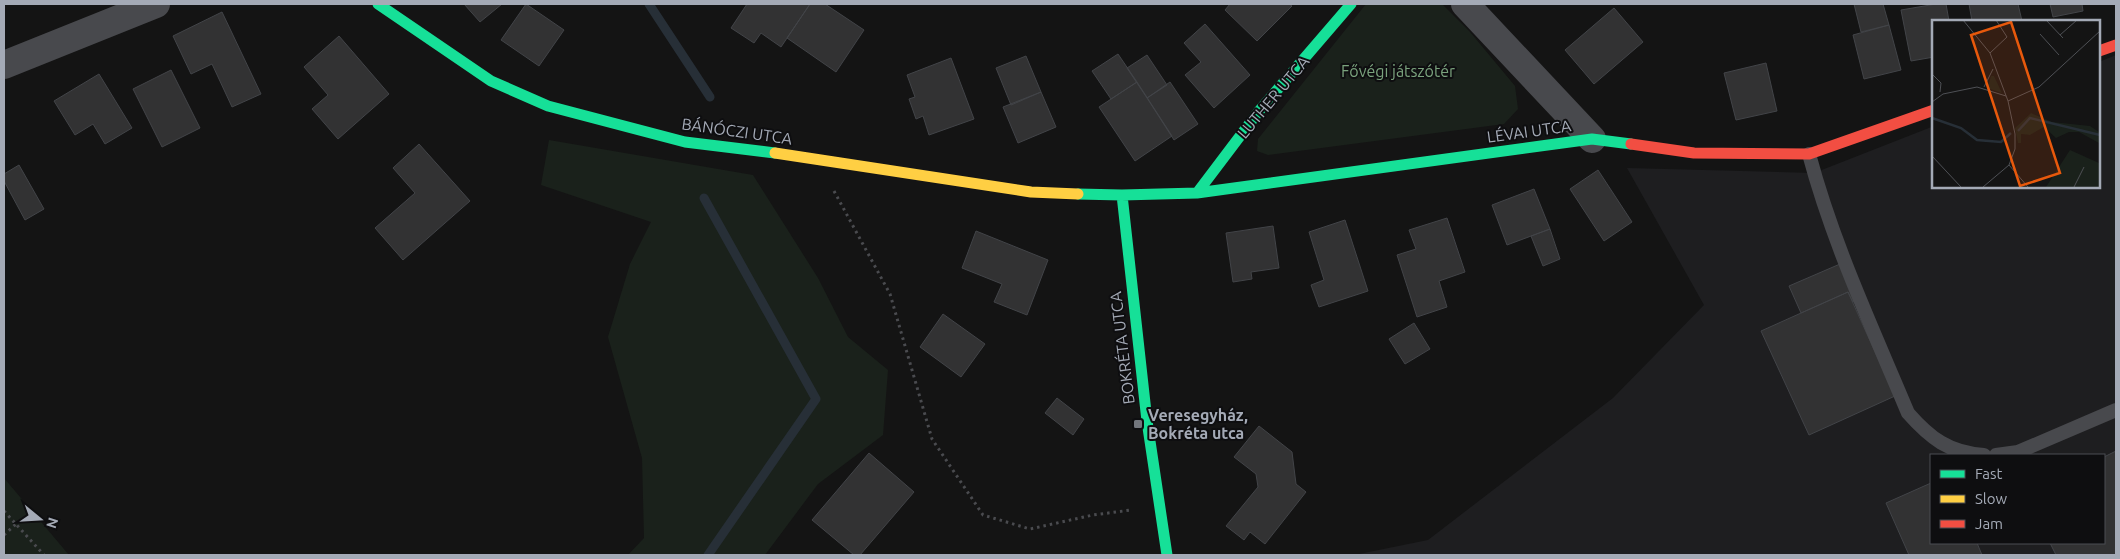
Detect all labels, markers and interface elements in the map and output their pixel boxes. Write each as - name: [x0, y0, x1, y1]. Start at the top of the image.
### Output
- inset map: [1932, 20, 2100, 188]
- street label: LUTHER UTCA: [1233, 52, 1313, 142]
- park label: Fővégi játszótér: [1341, 62, 1455, 80]
- street label: BÁNÓCZI UTCA: [681, 112, 794, 148]
- street label: LÉVAI UTCA: [1485, 114, 1573, 146]
- street label: BOKRÉTA UTCA: [1104, 290, 1138, 406]
- place label: Veresegyház, Bokréta utca: [1148, 406, 1248, 442]
- marker: Veresegyház, Bokréta utca: [1132, 418, 1144, 430]
- legend: [1930, 454, 2105, 544]
- text: Fast: [1975, 465, 2003, 482]
- text: Slow: [1975, 490, 2008, 507]
- north arrow: [15, 494, 65, 544]
- text: Jam: [1975, 515, 2003, 532]
- text: N: [43, 516, 62, 530]

